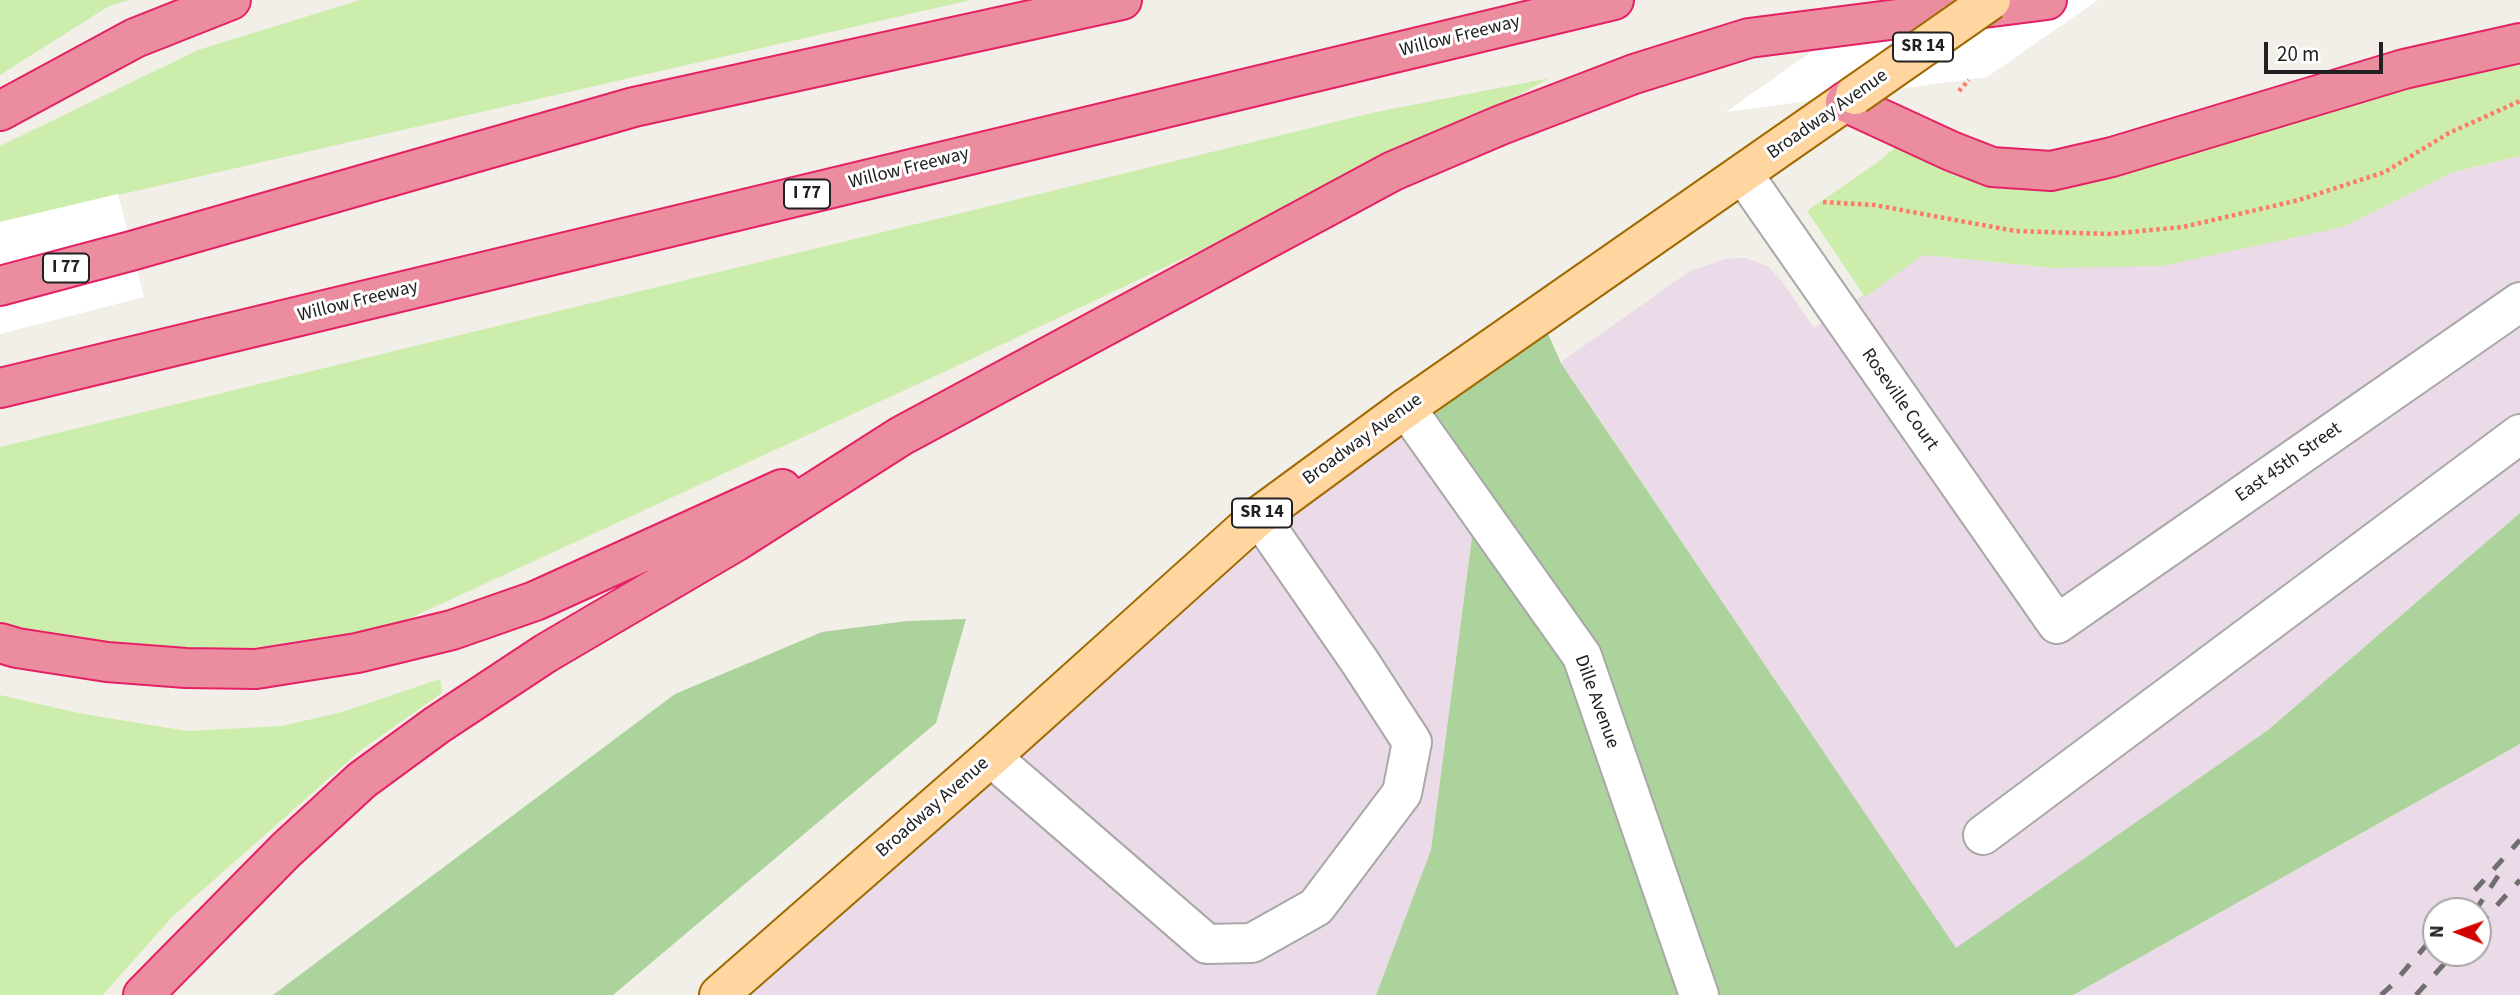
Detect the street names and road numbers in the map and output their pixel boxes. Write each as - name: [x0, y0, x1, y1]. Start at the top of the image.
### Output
- street label: Willow Freeway: [1397, 11, 1523, 63]
- road number: SR 14: [1893, 32, 1953, 62]
- street label: Broadway Avenue: [1763, 65, 1893, 165]
- street label: Willow Freeway: [846, 143, 972, 195]
- road number: I 77: [784, 180, 830, 209]
- road number: I 77: [43, 254, 89, 282]
- street label: Willow Freeway: [295, 276, 421, 328]
- street label: Roseville Court: [1855, 345, 1943, 455]
- street label: Broadway Avenue: [1299, 389, 1427, 491]
- street label: East 45th Street: [2231, 418, 2347, 508]
- road number: SR 14: [1232, 499, 1292, 528]
- street label: Dille Avenue: [1569, 652, 1623, 752]
- street label: Broadway Avenue: [872, 753, 994, 863]

